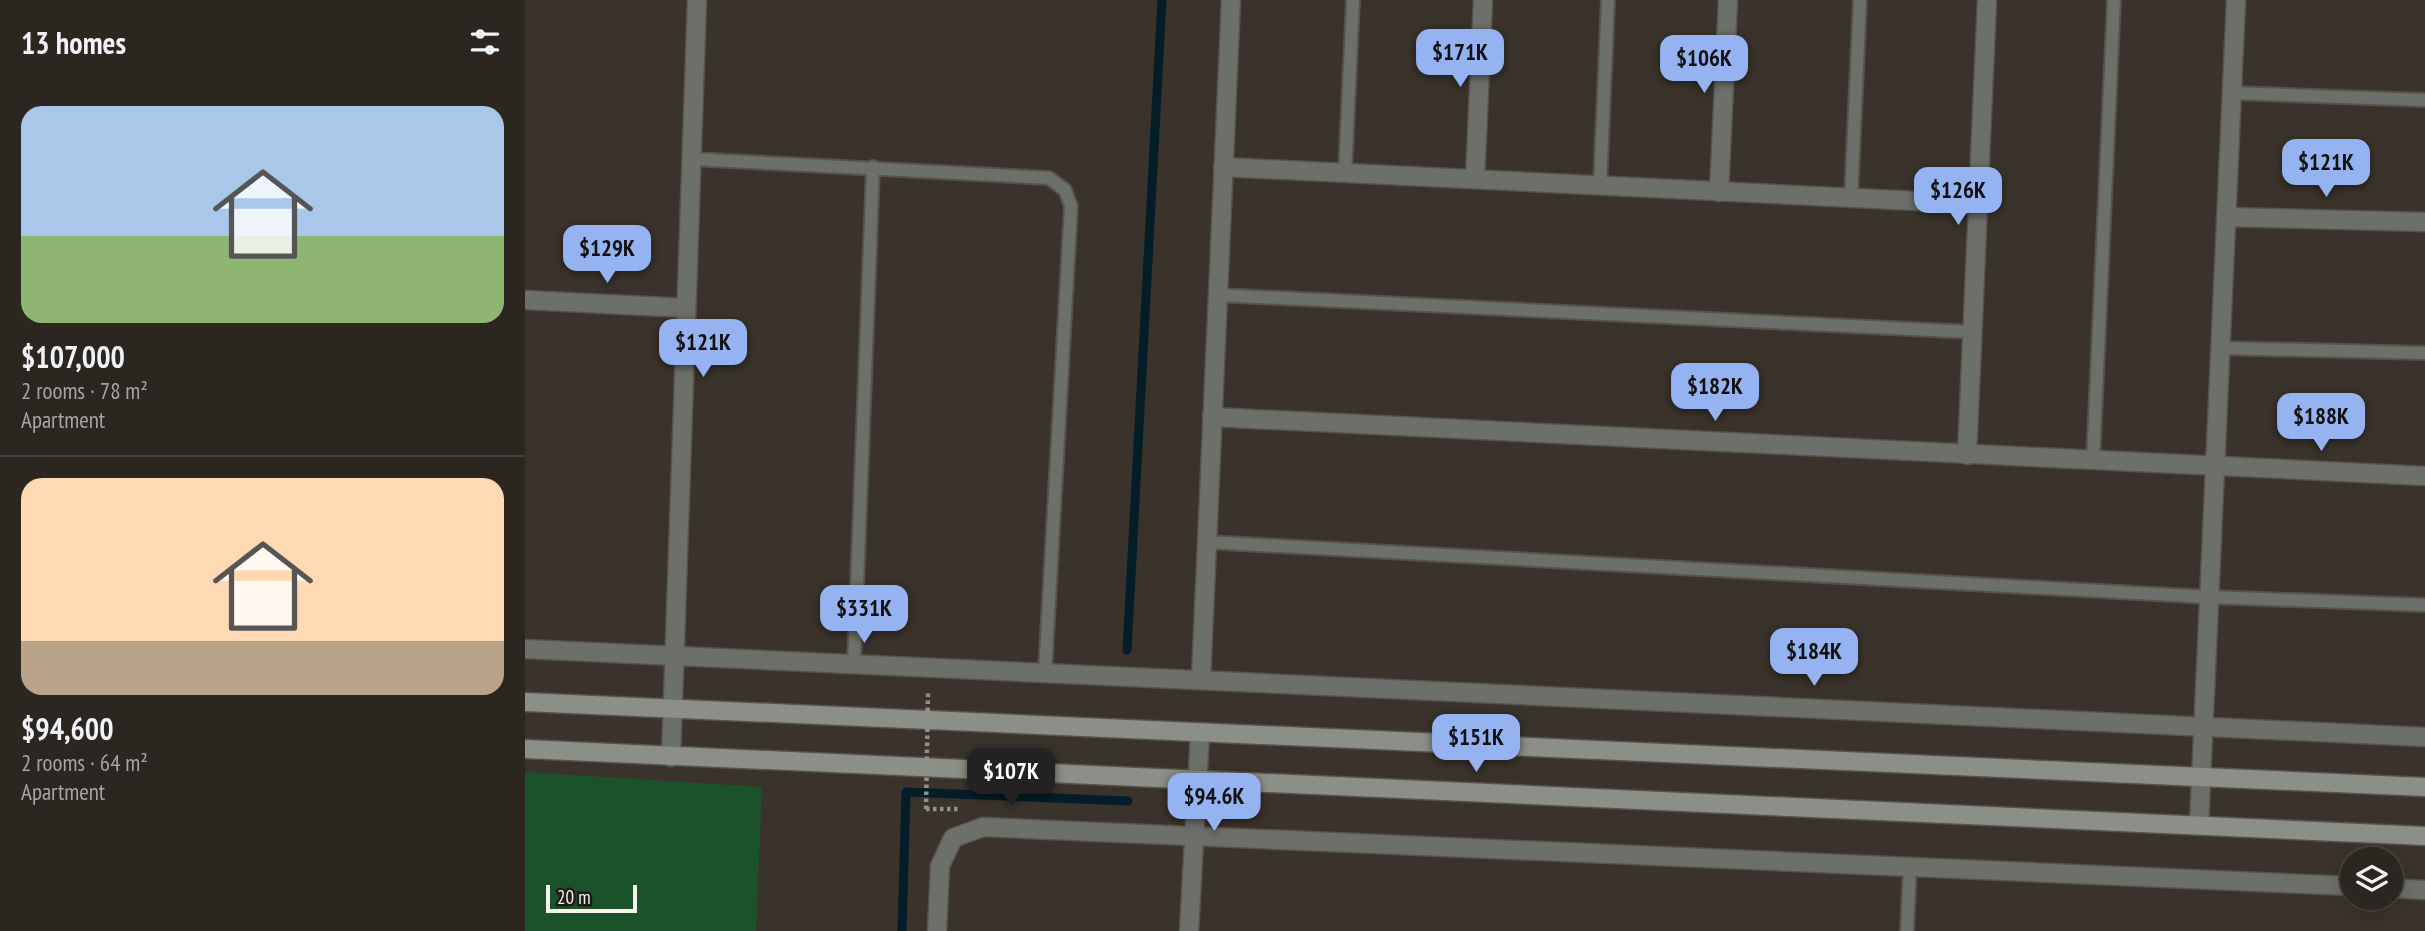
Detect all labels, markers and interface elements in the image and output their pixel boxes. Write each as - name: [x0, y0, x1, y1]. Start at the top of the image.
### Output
- text: 13 homes: [21, 23, 126, 62]
- icon: filters: [466, 23, 504, 61]
- pin: $171K: [1411, 29, 1509, 89]
- pin: $106K: [1655, 36, 1753, 95]
- text: $171K: [1432, 37, 1488, 66]
- text: $106K: [1676, 43, 1732, 72]
- pin: $121K: [2277, 140, 2375, 199]
- text: $121K: [2298, 147, 2354, 176]
- icon: home: [200, 151, 326, 277]
- pin: $126K: [1909, 168, 2007, 227]
- text: $126K: [1930, 175, 1986, 204]
- pin: $129K: [558, 226, 656, 285]
- text: $129K: [579, 233, 635, 262]
- pin: $121K: [654, 320, 752, 379]
- text: $121K: [675, 327, 731, 356]
- text: $107,000: [21, 337, 125, 376]
- pin: $182K: [1666, 364, 1764, 423]
- text: $182K: [1687, 371, 1743, 400]
- text: 2 rooms · 78 m²: [21, 376, 148, 405]
- pin: $188K: [2272, 393, 2370, 453]
- text: $188K: [2293, 401, 2349, 430]
- text: Apartment: [21, 405, 105, 434]
- icon: home: [200, 523, 326, 649]
- pin: $331K: [815, 586, 913, 645]
- text: $331K: [836, 593, 892, 622]
- pin: $184K: [1765, 628, 1863, 688]
- text: $184K: [1786, 636, 1842, 665]
- text: $94,600: [21, 709, 114, 748]
- pin: $151K: [1427, 714, 1525, 774]
- text: $151K: [1448, 722, 1504, 751]
- text: 2 rooms · 64 m²: [21, 748, 148, 777]
- pin: $107K: [962, 748, 1060, 808]
- text: $107K: [983, 756, 1039, 785]
- pin: $94.6K: [1157, 774, 1271, 833]
- text: Apartment: [21, 777, 105, 806]
- text: $94.6K: [1184, 781, 1244, 810]
- map controls: [2340, 847, 2403, 910]
- button: layers: [2340, 847, 2403, 910]
- scale bar: [546, 882, 637, 914]
- text: 20 m: [557, 885, 591, 909]

